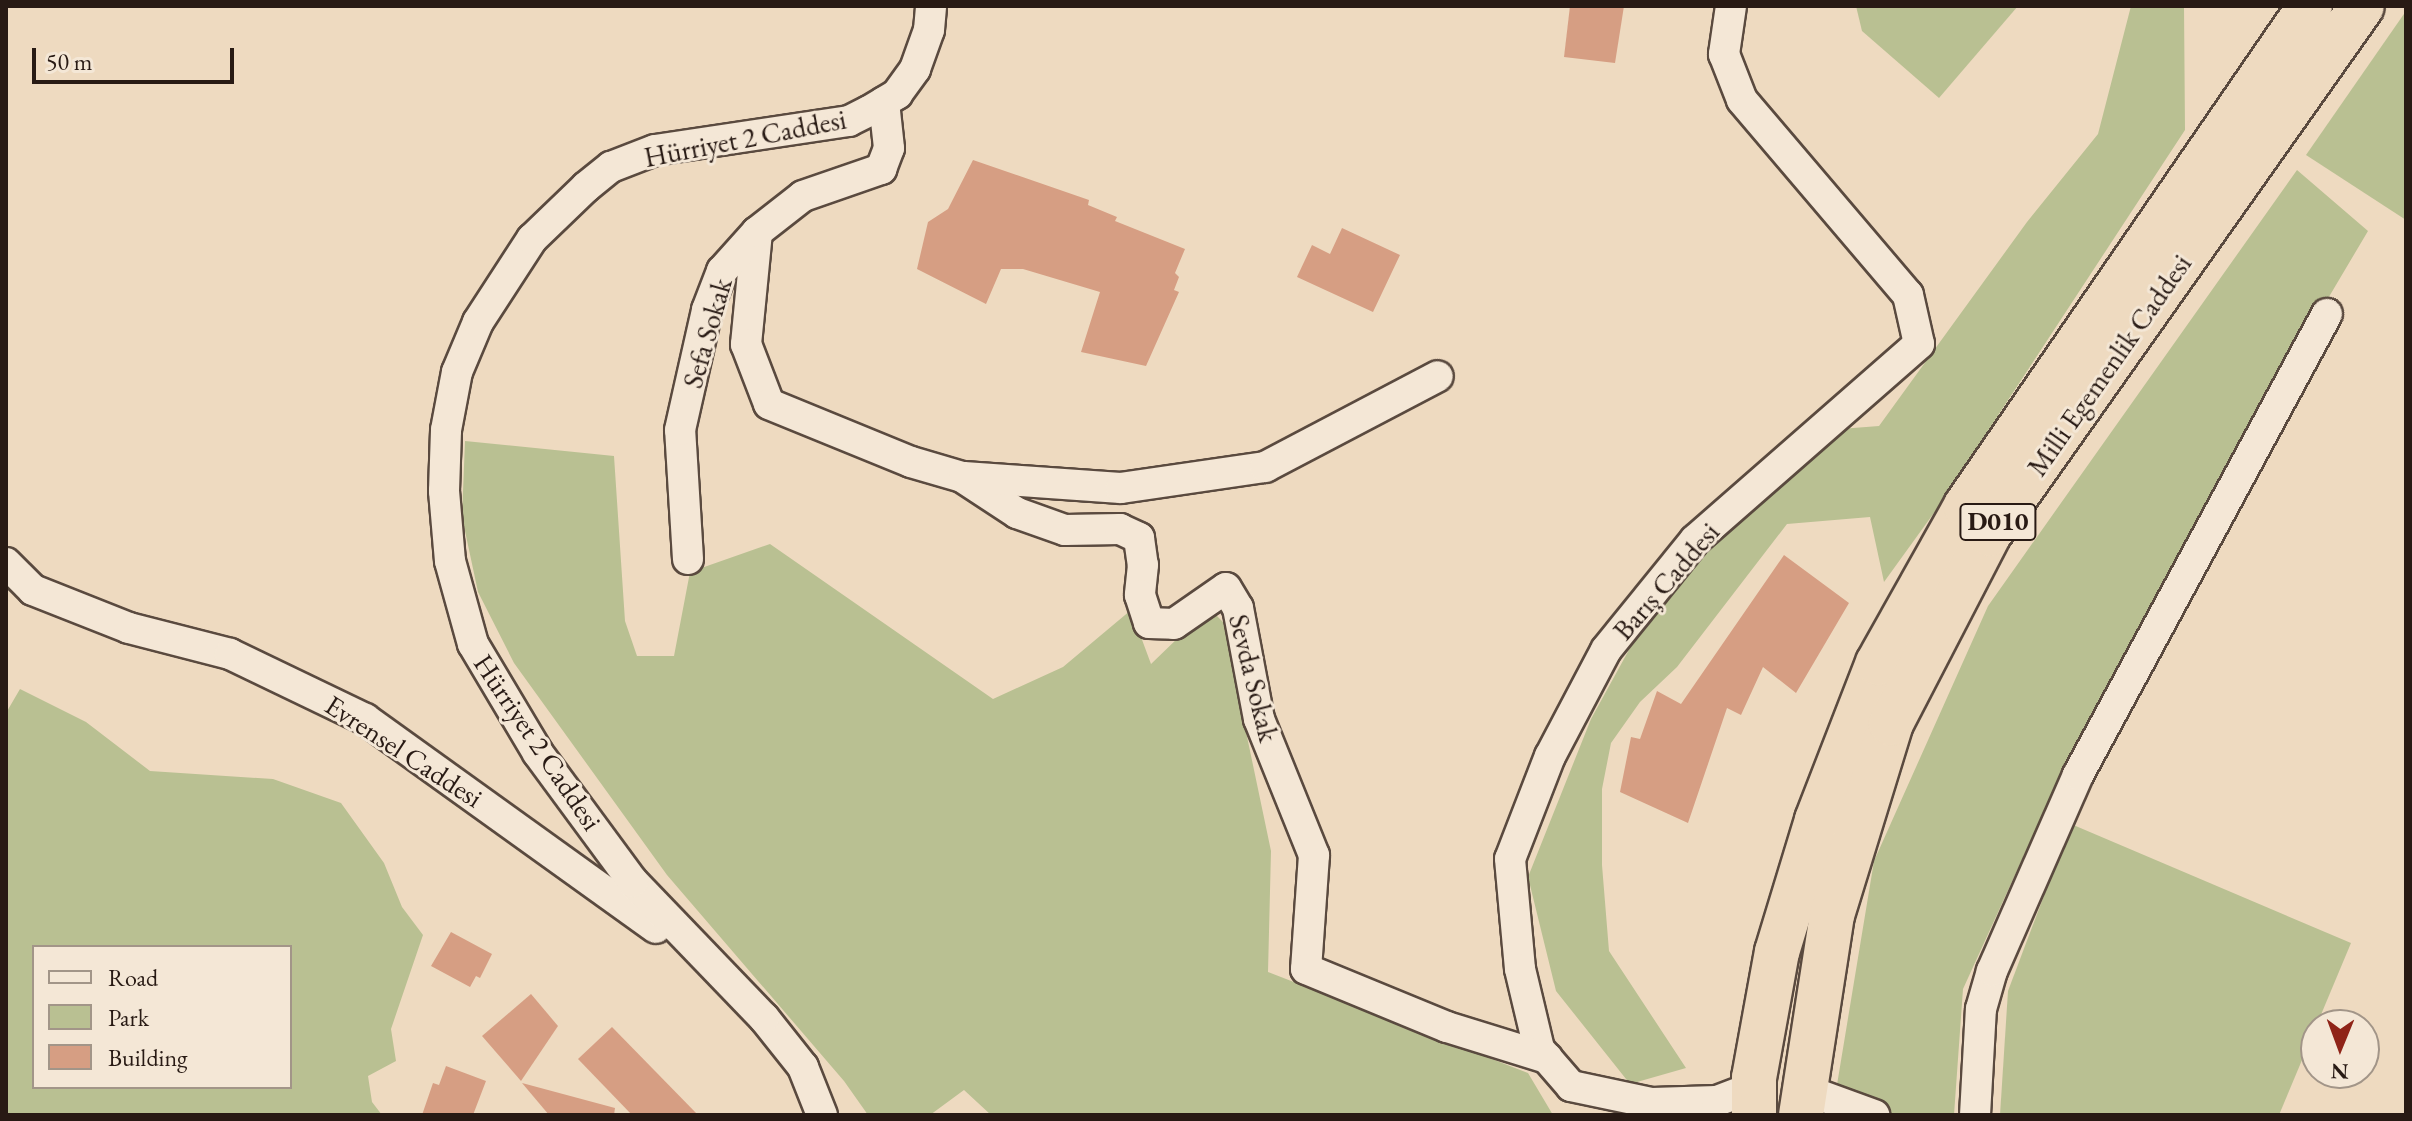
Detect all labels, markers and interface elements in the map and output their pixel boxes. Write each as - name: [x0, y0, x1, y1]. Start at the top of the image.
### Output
- scale bar: [36, 32, 238, 82]
- text: 50 m: [46, 46, 93, 77]
- street label: Hürriyet 2 Caddesi: [641, 102, 849, 174]
- street label: Milli Egemenlik Caddesi: [2020, 248, 2198, 482]
- street label: Sefa Sokak: [675, 274, 739, 392]
- road number: D010: [1958, 500, 2038, 544]
- street label: Barış Caddesi: [1606, 515, 1726, 647]
- street label: Sevda Sokak: [1222, 611, 1286, 745]
- street label: Hürriyet 2 Caddesi: [467, 648, 609, 836]
- street label: Evrensel Caddesi: [319, 688, 489, 814]
- legend: [32, 945, 292, 1089]
- text: Road: [108, 962, 158, 993]
- text: Park: [108, 1002, 149, 1033]
- north arrow: [2300, 1009, 2380, 1089]
- text: Building: [108, 1042, 188, 1073]
- text: N: [2330, 1057, 2349, 1086]

